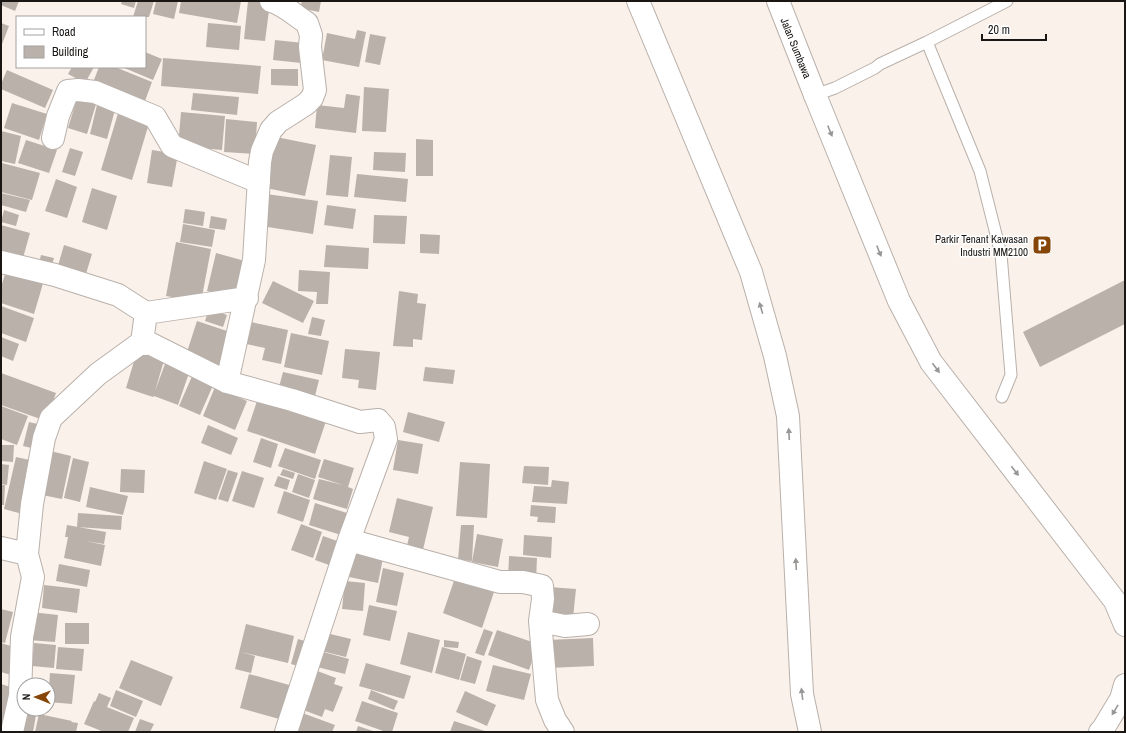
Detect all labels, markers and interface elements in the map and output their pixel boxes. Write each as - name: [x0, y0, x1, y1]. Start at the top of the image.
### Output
- legend: [16, 16, 146, 68]
- street label: Jalan Sumbawa: [777, 16, 815, 80]
- scale bar: [982, 16, 1046, 42]
- text: 20 m: [988, 22, 1010, 38]
- text: Road: [52, 24, 76, 40]
- text: Building: [52, 44, 89, 60]
- one-way arrow: [827, 125, 833, 137]
- place label: Parkir Tenant Kawasan Industri MM2100: [935, 232, 1028, 259]
- parking icon: Parkir Tenant Kawasan Industri MM2100: [1031, 234, 1053, 256]
- one-way arrow: [876, 246, 882, 257]
- one-way arrow: [758, 301, 764, 313]
- one-way arrow: [931, 363, 939, 373]
- one-way arrow: [786, 427, 792, 440]
- one-way arrow: [1010, 466, 1019, 477]
- one-way arrow: [792, 558, 799, 570]
- north arrow: [16, 677, 56, 717]
- one-way arrow: [799, 688, 805, 700]
- text: N: [19, 693, 33, 700]
- one-way arrow: [1111, 704, 1118, 716]

